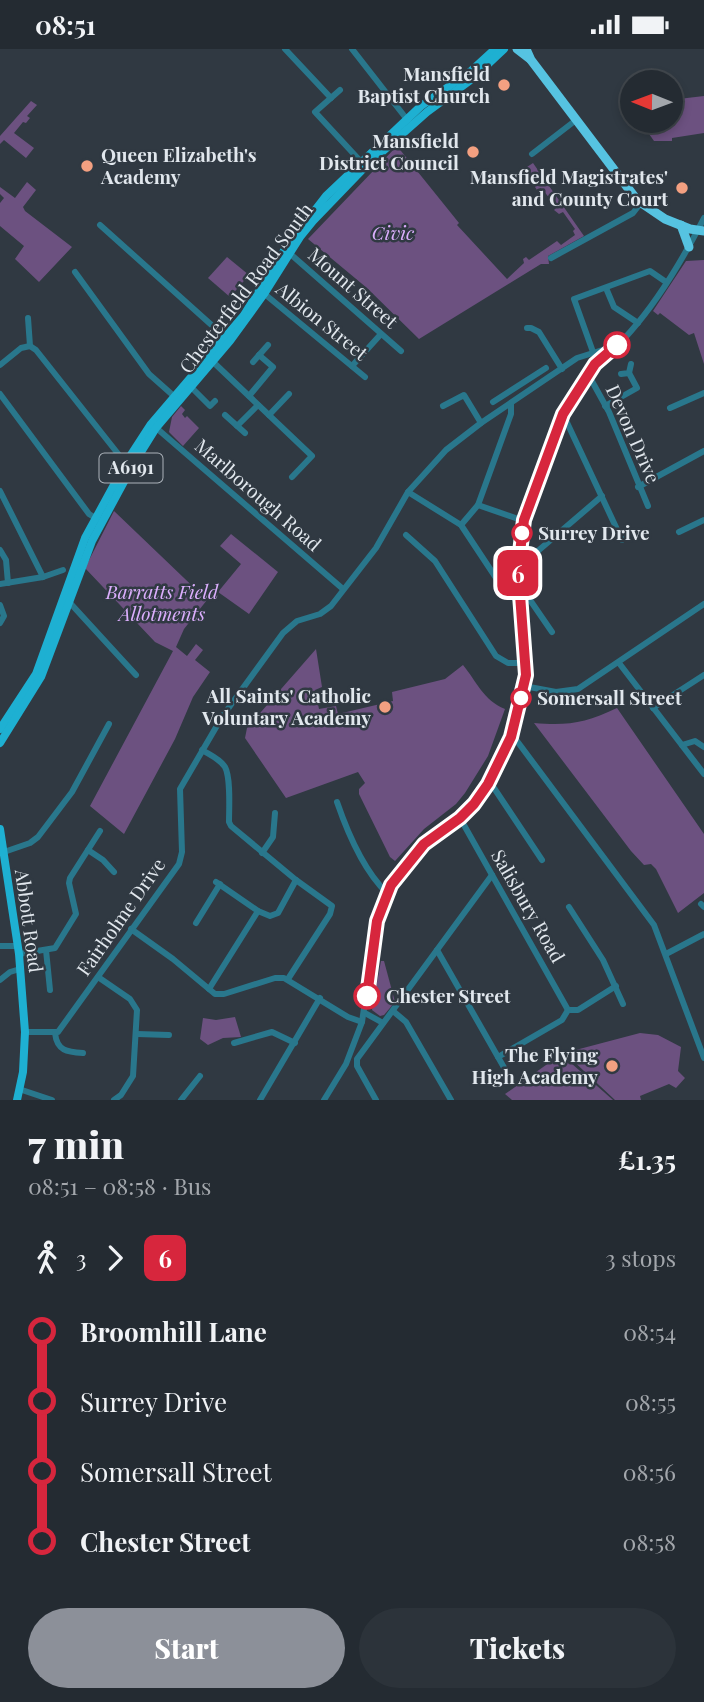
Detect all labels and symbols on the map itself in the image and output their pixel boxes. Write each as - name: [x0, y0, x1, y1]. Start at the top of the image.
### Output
- place label: Mansfield Baptist Church: [358, 60, 491, 108]
- north arrow: [620, 70, 682, 133]
- marker: Mansfield Baptist Church: [496, 77, 512, 93]
- place label: Mansfield District Council: [319, 127, 460, 175]
- place label: Queen Elizabeth's Academy: [100, 141, 257, 189]
- marker: Mansfield District Council: [465, 144, 481, 160]
- marker: Queen Elizabeth's Academy: [79, 158, 95, 174]
- place label: Mansfield Magistrates' and County Court: [470, 163, 668, 211]
- marker: Mansfield Magistrates' and County Court: [674, 180, 690, 196]
- street label: Chesterfield Road South: [173, 197, 318, 378]
- park label: Civic: [372, 219, 415, 245]
- street label: Mount Street: [303, 241, 404, 334]
- street label: Albion Street: [270, 275, 374, 365]
- unlabelled marker: [604, 332, 630, 358]
- street label: Devon Drive: [601, 380, 667, 487]
- street label: Marlborough Road: [190, 432, 327, 556]
- road number: A6191: [100, 453, 162, 482]
- place label: Surrey Drive: [538, 519, 650, 545]
- marker: Surrey Drive: [512, 523, 532, 543]
- line badge: 6: [495, 550, 541, 596]
- park label: Barratts Field Allotments: [105, 578, 219, 626]
- place label: All Saints' Catholic Voluntary Academy: [201, 682, 371, 730]
- place label: Somersall Street: [537, 684, 682, 710]
- marker: Somersall Street: [511, 688, 531, 708]
- marker: All Saints' Catholic Voluntary Academy: [377, 699, 393, 715]
- street label: Salisbury Road: [486, 844, 572, 967]
- street label: Fairholme Drive: [70, 852, 170, 980]
- street label: Abbott Road: [10, 867, 50, 974]
- place label: Chester Street: [386, 982, 511, 1008]
- marker: Chester Street: [354, 983, 380, 1009]
- place label: The Flying High Academy: [471, 1041, 598, 1089]
- marker: The Flying High Academy: [604, 1058, 620, 1074]

